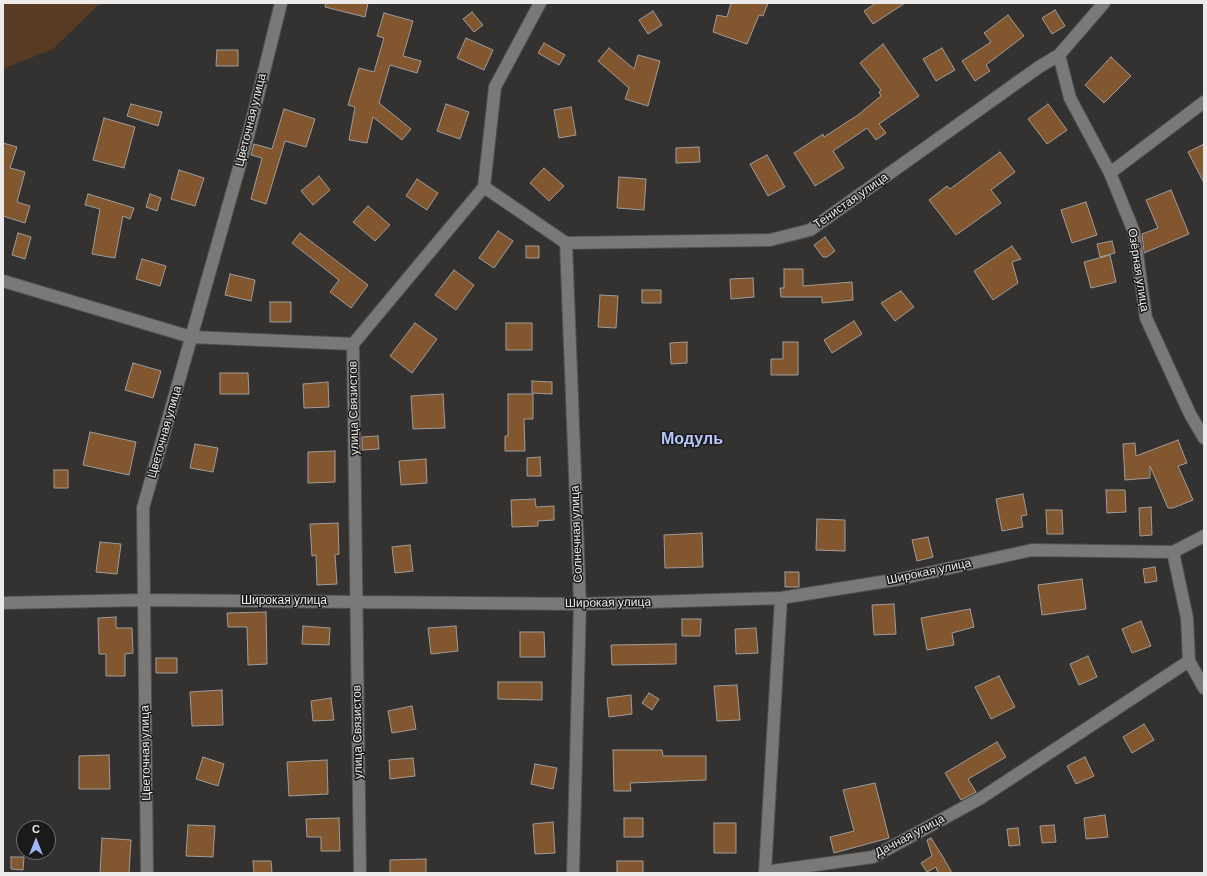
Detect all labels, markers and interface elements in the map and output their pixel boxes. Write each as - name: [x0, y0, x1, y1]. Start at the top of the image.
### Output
- street label: Цветочная улица: [232, 72, 270, 168]
- street label: Тенистая улица: [811, 170, 891, 232]
- street label: Озёрная улица: [1124, 227, 1152, 313]
- street label: улица Связистов: [346, 361, 362, 455]
- street label: Цветочная улица: [145, 384, 185, 480]
- district label: Модуль: [661, 430, 723, 450]
- street label: Солнечная улица: [568, 485, 586, 583]
- street label: Широкая улица: [885, 556, 973, 588]
- street label: Широкая улица: [241, 594, 327, 608]
- street label: Широкая улица: [565, 595, 651, 611]
- street label: улица Связистов: [350, 685, 366, 779]
- street label: Цветочная улица: [138, 705, 154, 801]
- street label: Дачная улица: [873, 812, 947, 860]
- north arrow: [16, 820, 56, 860]
- text: С: [32, 823, 40, 835]

